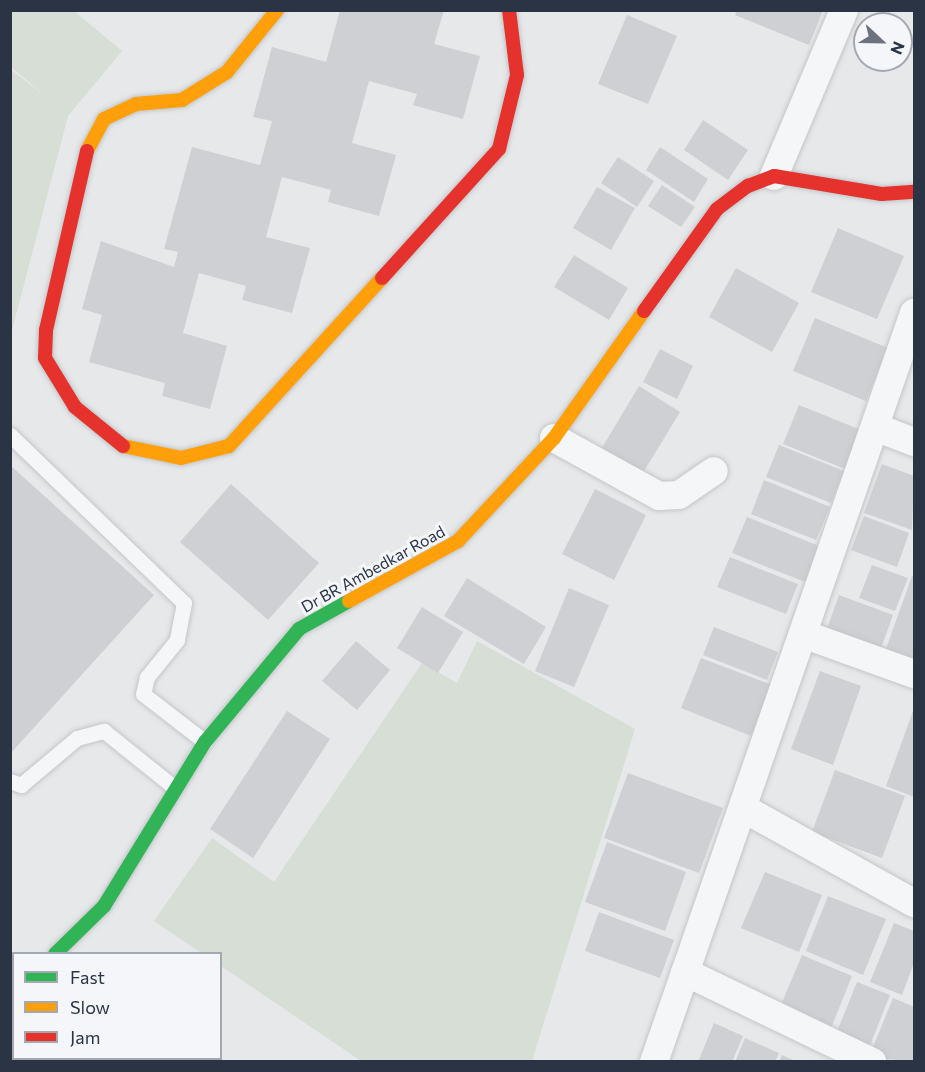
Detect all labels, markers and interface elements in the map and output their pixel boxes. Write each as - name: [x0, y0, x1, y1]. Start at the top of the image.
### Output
- north arrow: [853, 12, 913, 72]
- text: N: [887, 39, 909, 57]
- street label: Dr BR Ambedkar Road: [298, 521, 448, 617]
- legend: [12, 952, 222, 1060]
- text: Fast: [70, 966, 105, 988]
- text: Slow: [70, 996, 110, 1018]
- text: Jam: [70, 1026, 100, 1048]

